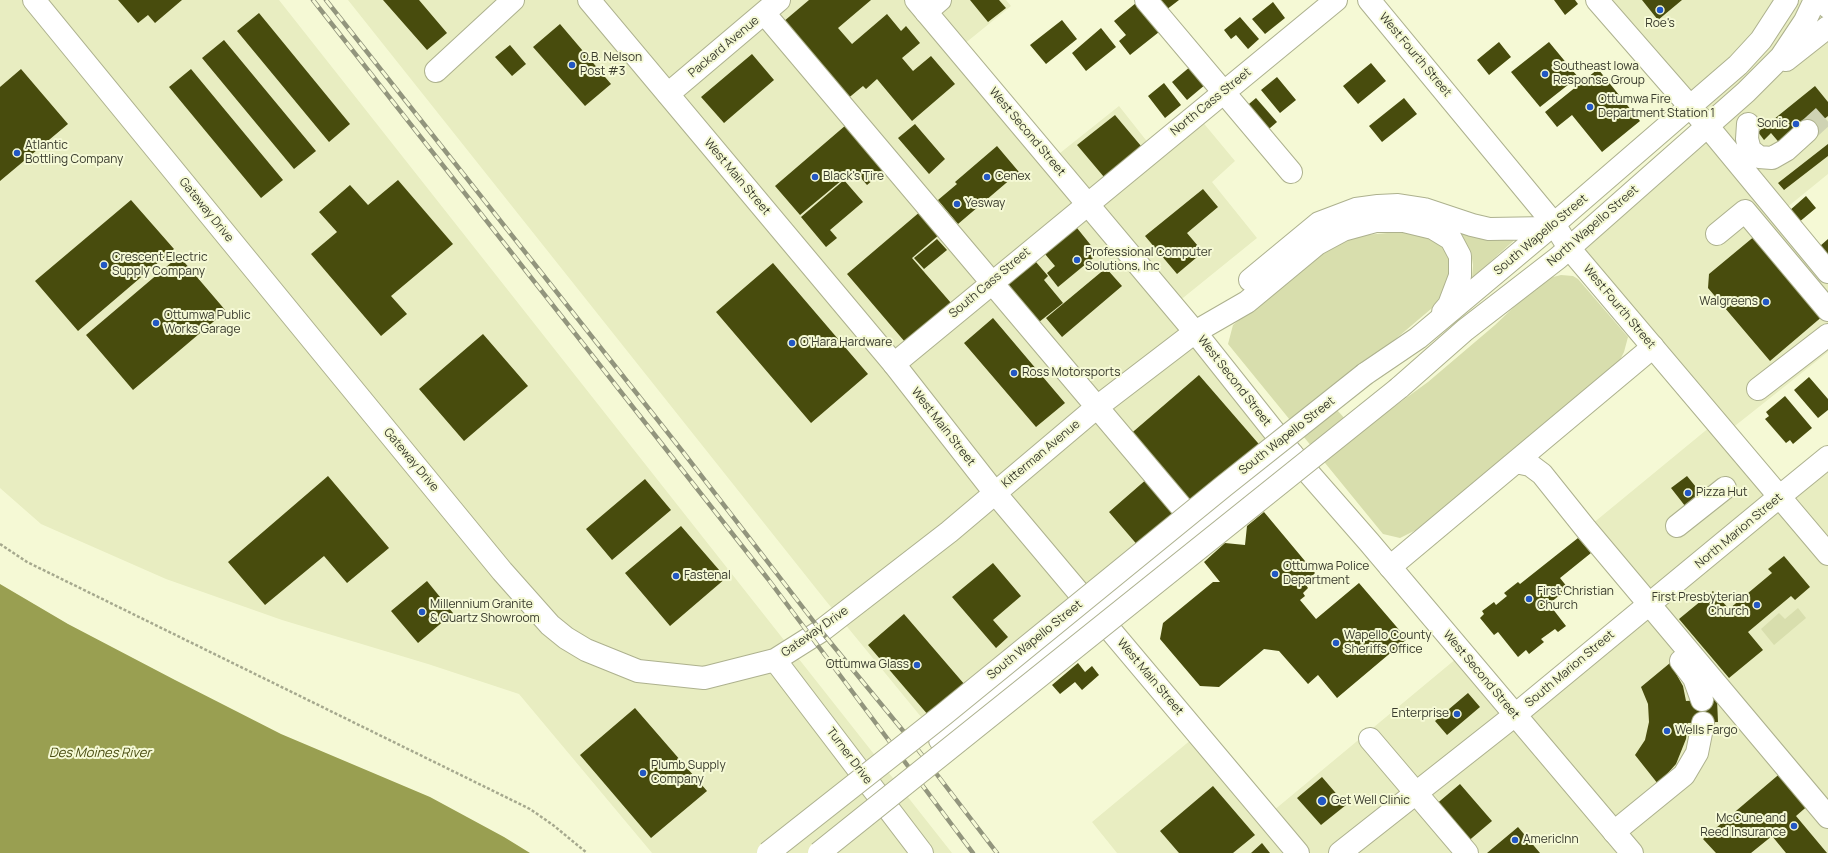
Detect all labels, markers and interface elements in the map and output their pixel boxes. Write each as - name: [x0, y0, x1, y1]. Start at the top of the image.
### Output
- marker: Roe's: [1655, 5, 1665, 15]
- street label: West Fourth Street: [1376, 10, 1454, 100]
- street label: Packard Avenue: [686, 13, 762, 81]
- place label: Roe's: [1645, 17, 1675, 31]
- place label: O.B. Nelson Post #3: [580, 51, 642, 79]
- marker: O.B. Nelson Post #3: [567, 60, 577, 70]
- place label: Southeast Iowa Response Group: [1553, 60, 1645, 88]
- street label: North Cass Street: [1168, 65, 1254, 139]
- marker: Southeast Iowa Response Group: [1540, 69, 1550, 79]
- street label: West Second Street: [986, 85, 1068, 179]
- place label: Ottumwa Fire Department Station 1: [1598, 93, 1715, 121]
- marker: Ottumwa Fire Department Station 1: [1585, 102, 1595, 112]
- place label: Sonic: [1757, 117, 1788, 131]
- marker: Sonic: [1791, 119, 1801, 129]
- street label: West Main Street: [701, 136, 773, 218]
- place label: Atlantic Bottling Company: [25, 139, 123, 167]
- marker: Atlantic Bottling Company: [12, 148, 22, 158]
- place label: Black's Tire: [823, 170, 884, 184]
- place label: Cenex: [995, 170, 1031, 184]
- marker: Black's Tire: [810, 172, 820, 182]
- marker: Cenex: [982, 172, 992, 182]
- street label: Gateway Drive: [176, 175, 236, 245]
- street label: North Wapello Street: [1545, 183, 1641, 269]
- street label: South Wapello Street: [1491, 192, 1591, 278]
- place label: Yesway: [965, 197, 1005, 211]
- marker: Yesway: [952, 199, 962, 209]
- street label: South Cass Street: [947, 245, 1033, 321]
- place label: Professional Computer Solutions, Inc: [1085, 246, 1212, 274]
- place label: Crescent Electric Supply Company: [112, 251, 208, 279]
- marker: Professional Computer Solutions, Inc: [1072, 255, 1082, 265]
- marker: Crescent Electric Supply Company: [99, 260, 109, 270]
- street label: West Fourth Street: [1580, 262, 1658, 352]
- place label: Walgreens: [1699, 295, 1758, 309]
- marker: Walgreens: [1761, 297, 1771, 307]
- place label: Ottumwa Public Works Garage: [164, 309, 251, 337]
- marker: Ottumwa Public Works Garage: [151, 318, 161, 328]
- street label: West Second Street: [1194, 333, 1274, 429]
- place label: O'Hara Hardware: [800, 336, 892, 350]
- marker: O'Hara Hardware: [787, 338, 797, 348]
- place label: Ross Motorsports: [1022, 366, 1120, 380]
- marker: Ross Motorsports: [1009, 368, 1019, 378]
- street label: West Main Street: [908, 385, 978, 469]
- street label: South Wapello Street: [1236, 394, 1338, 478]
- street label: Kitterman Avenue: [999, 417, 1083, 491]
- street label: Gateway Drive: [380, 425, 442, 495]
- place label: Pizza Hut: [1696, 486, 1748, 500]
- marker: Pizza Hut: [1683, 488, 1693, 498]
- street label: North Marion Street: [1692, 490, 1786, 572]
- place label: Ottumwa Police Department: [1283, 560, 1369, 588]
- place label: Fastenal: [684, 569, 731, 583]
- marker: Ottumwa Police Department: [1270, 569, 1280, 579]
- marker: Fastenal: [671, 571, 681, 581]
- place label: First Christian Church: [1537, 585, 1614, 613]
- place label: First Presbyterian Church: [1652, 591, 1749, 619]
- marker: First Christian Church: [1524, 594, 1534, 604]
- street label: South Wapello Street: [985, 597, 1085, 683]
- place label: Millennium Granite & Quartz Showroom: [430, 598, 540, 626]
- marker: First Presbyterian Church: [1752, 600, 1762, 610]
- street label: Gateway Drive: [779, 604, 851, 660]
- marker: Millennium Granite & Quartz Showroom: [417, 607, 427, 617]
- street label: West Second Street: [1440, 628, 1522, 722]
- street label: South Marion Street: [1523, 628, 1617, 710]
- place label: Wapello County Sheriffs Office: [1344, 629, 1431, 657]
- street label: West Main Street: [1114, 636, 1186, 718]
- marker: Wapello County Sheriffs Office: [1331, 638, 1341, 648]
- place label: Ottumwa Glass: [826, 658, 909, 672]
- marker: Ottumwa Glass: [912, 660, 922, 670]
- place label: Enterprise: [1392, 707, 1449, 721]
- marker: Enterprise: [1452, 709, 1462, 719]
- place label: Wells Fargo: [1675, 724, 1738, 738]
- street label: Turner Drive: [823, 725, 875, 787]
- marker: Wells Fargo: [1662, 726, 1672, 736]
- water label: Des Moines River: [49, 745, 151, 761]
- place label: Plumb Supply Company: [651, 759, 726, 787]
- marker: Plumb Supply Company: [638, 768, 648, 778]
- place label: Get Well Clinic: [1331, 794, 1410, 808]
- marker: Get Well Clinic: [1316, 795, 1328, 807]
- place label: McCune and Reed Insurance: [1700, 812, 1786, 840]
- marker: McCune and Reed Insurance: [1789, 821, 1799, 831]
- place label: AmericInn: [1523, 833, 1579, 847]
- marker: AmericInn: [1510, 835, 1520, 845]

